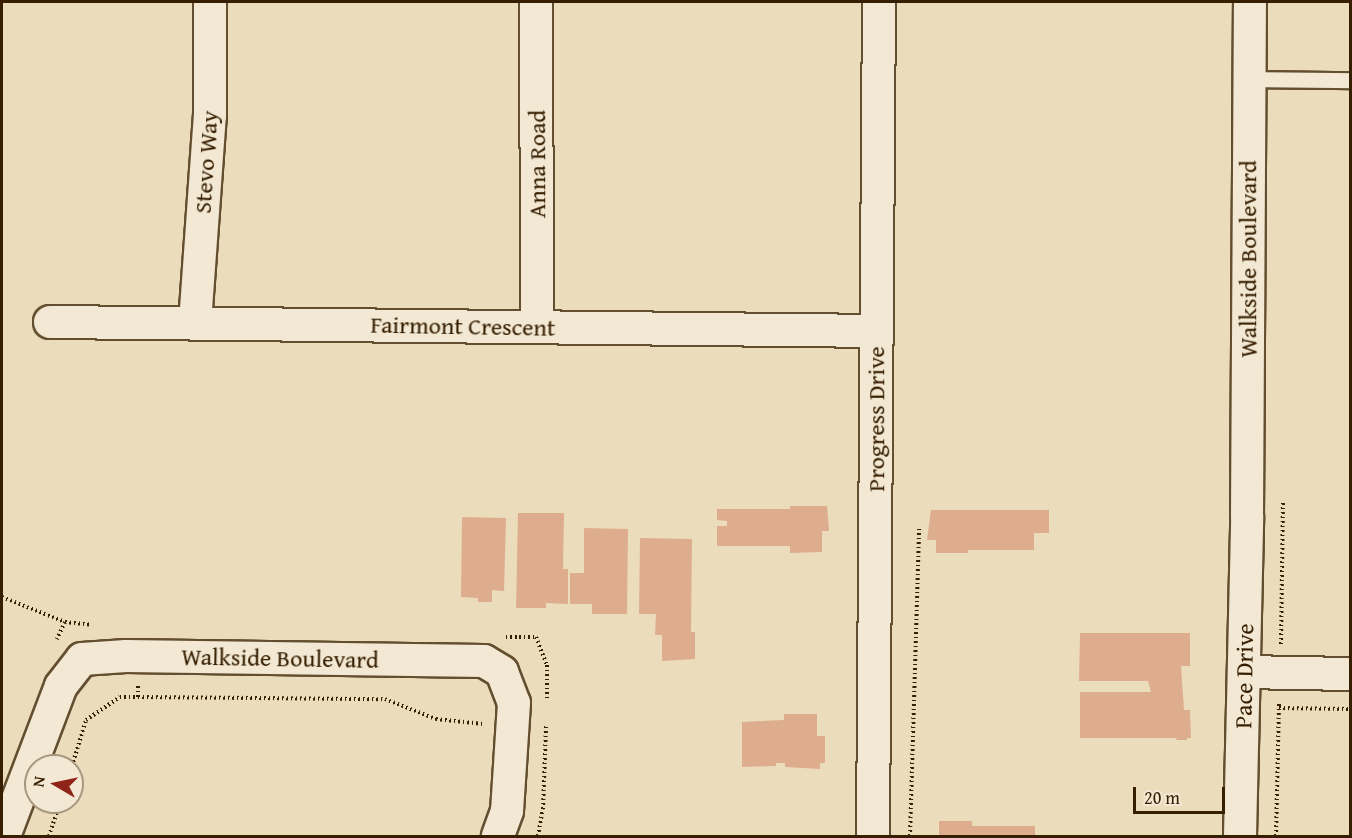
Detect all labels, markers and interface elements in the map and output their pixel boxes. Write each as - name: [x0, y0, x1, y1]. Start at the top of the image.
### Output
- street label: Stevo Way: [188, 110, 224, 214]
- street label: Anna Road: [523, 110, 551, 218]
- street label: Walkside Boulevard: [1234, 160, 1262, 358]
- street label: Fairmont Crescent: [370, 310, 556, 342]
- street label: Progress Drive: [862, 346, 890, 492]
- street label: Pace Drive: [1229, 623, 1259, 729]
- street label: Walkside Boulevard: [181, 642, 379, 674]
- north arrow: [24, 754, 84, 814]
- text: N: [26, 774, 51, 789]
- scale bar: [1136, 775, 1228, 813]
- text: 20 m: [1144, 784, 1180, 811]

